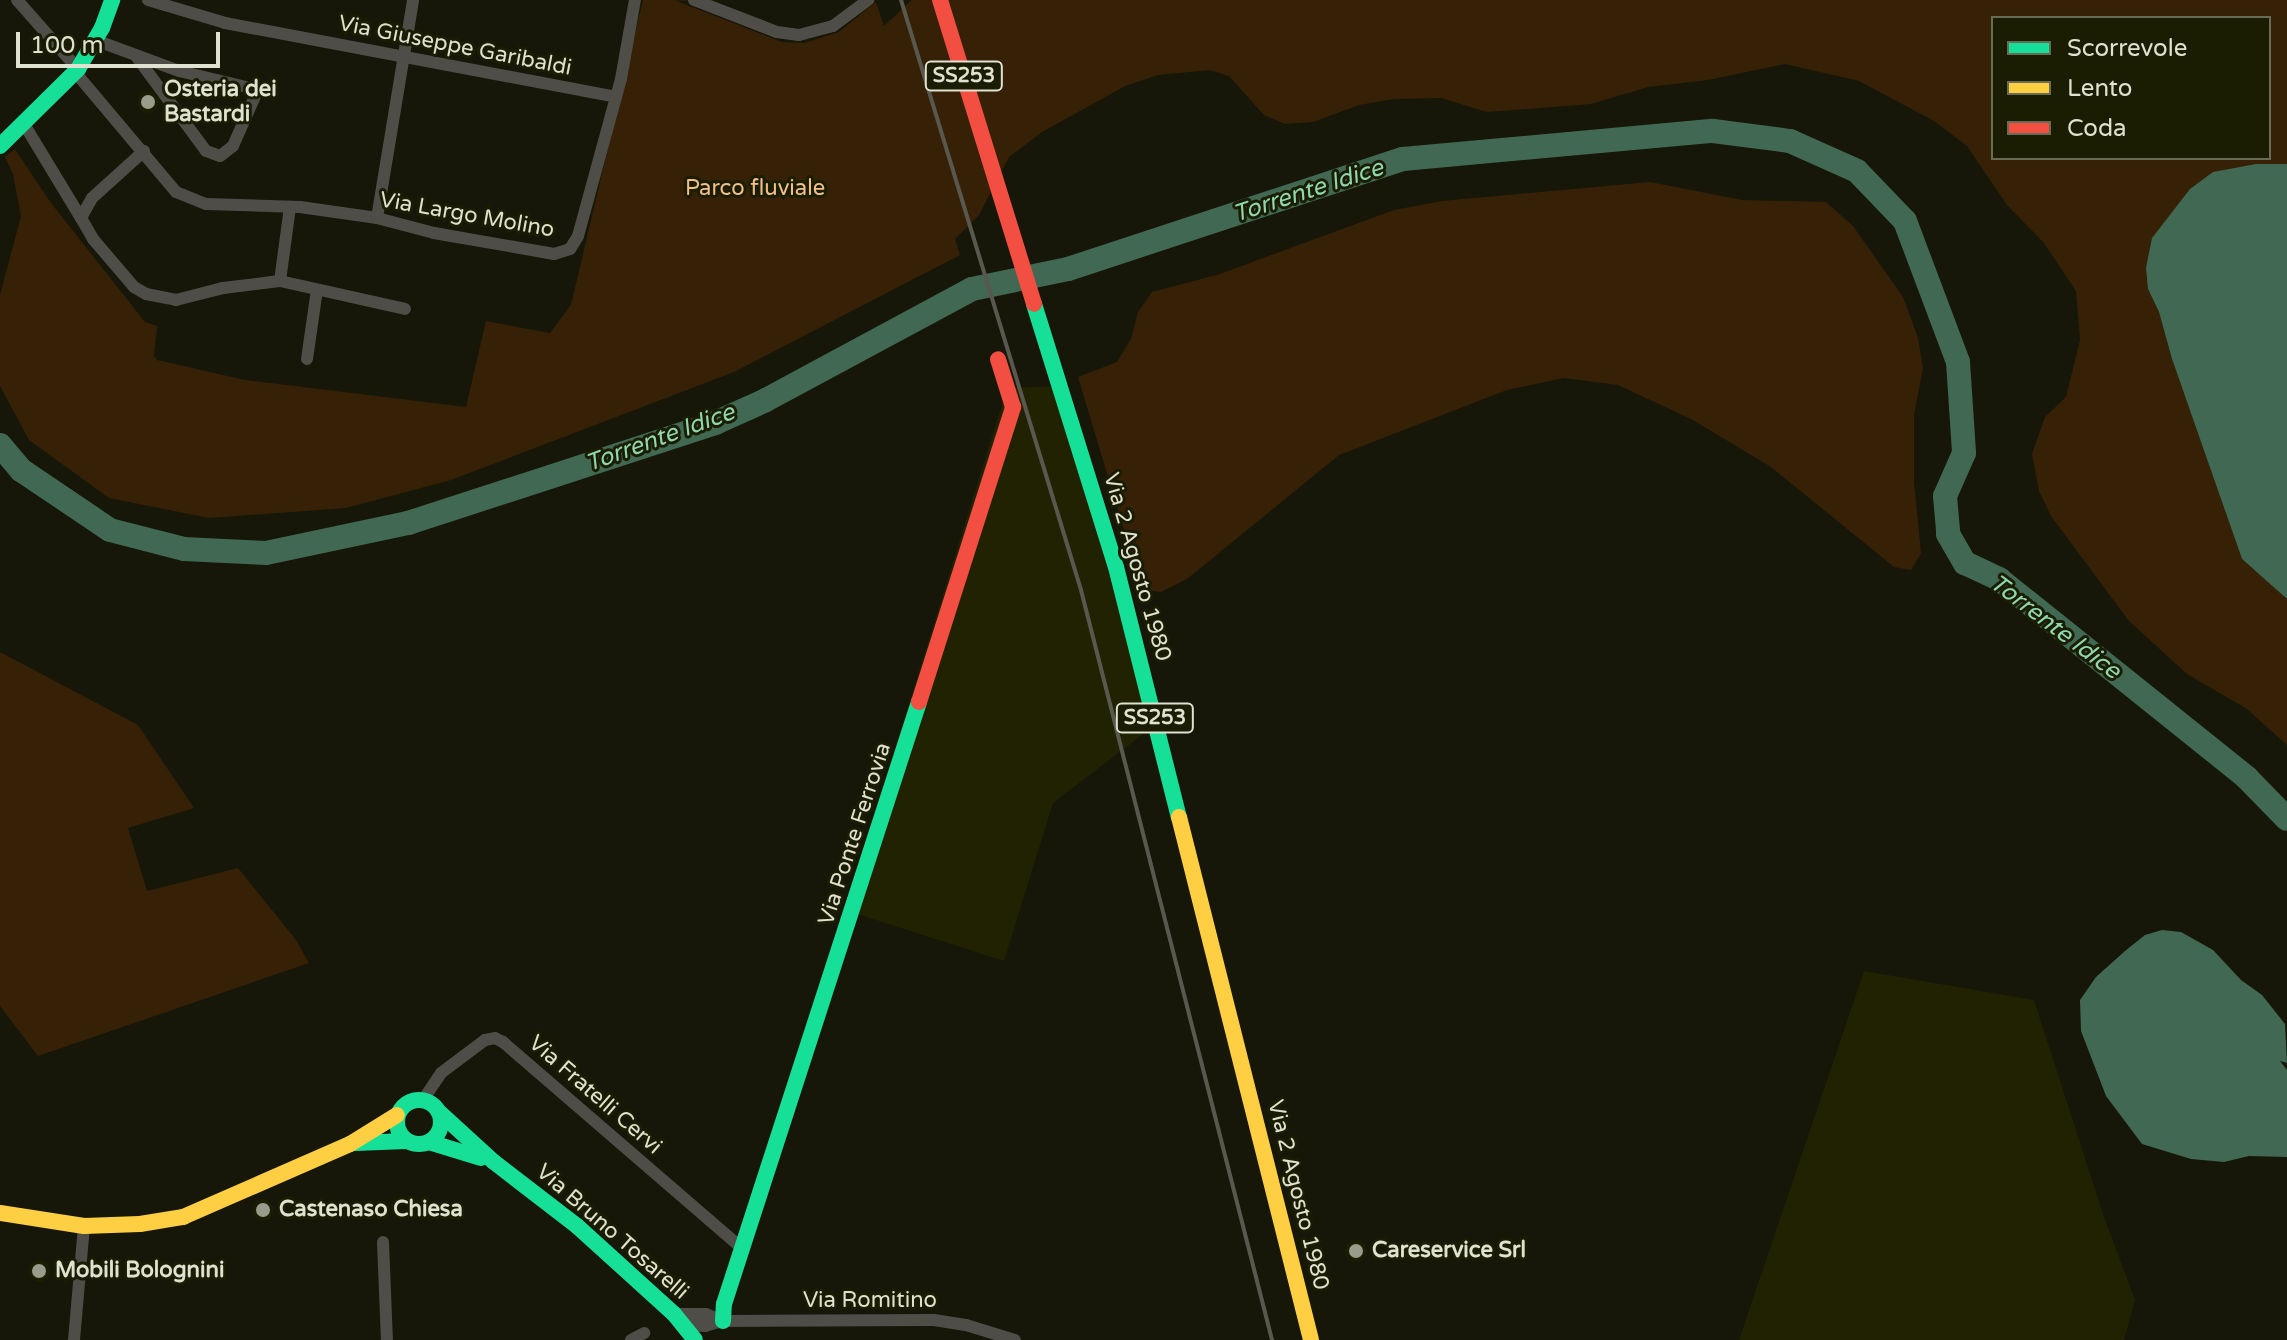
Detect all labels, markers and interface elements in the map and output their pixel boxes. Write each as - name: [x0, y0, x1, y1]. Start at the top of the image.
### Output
- street label: Via Giuseppe Garibaldi: [336, 10, 574, 82]
- scale bar: [20, 16, 224, 66]
- legend: [1991, 16, 2271, 160]
- text: 100 m: [30, 31, 104, 60]
- text: Scorrevole: [2067, 34, 2187, 63]
- road number: SS253: [924, 60, 1004, 92]
- text: Lento: [2067, 74, 2132, 103]
- place label: Osteria dei Bastardi: [164, 76, 277, 128]
- marker: Osteria dei Bastardi: [139, 93, 157, 111]
- text: Coda: [2067, 114, 2127, 143]
- water label: Torrente Idice: [1229, 153, 1387, 229]
- park label: Parco fluviale: [685, 176, 825, 202]
- street label: Via Largo Molino: [378, 187, 556, 243]
- water label: Torrente Idice: [582, 398, 738, 478]
- street label: Via 2 Agosto 1980: [1097, 470, 1177, 664]
- water label: Torrente Idice: [1984, 568, 2126, 686]
- road number: SS253: [1115, 702, 1195, 734]
- street label: Via Ponte Ferrovia: [813, 739, 897, 929]
- street label: Via Fratelli Cervi: [523, 1030, 667, 1160]
- street label: Via 2 Agosto 1980: [1262, 1097, 1334, 1293]
- street label: Via Bruno Tosarelli: [530, 1159, 694, 1305]
- place label: Castenaso Chiesa: [279, 1197, 463, 1223]
- marker: Castenaso Chiesa: [254, 1201, 272, 1219]
- place label: Careservice Srl: [1372, 1238, 1526, 1264]
- marker: Careservice Srl: [1347, 1242, 1365, 1260]
- place label: Mobili Bolognini: [55, 1258, 224, 1284]
- marker: Mobili Bolognini: [30, 1262, 48, 1280]
- street label: Via Romitino: [803, 1288, 937, 1314]

